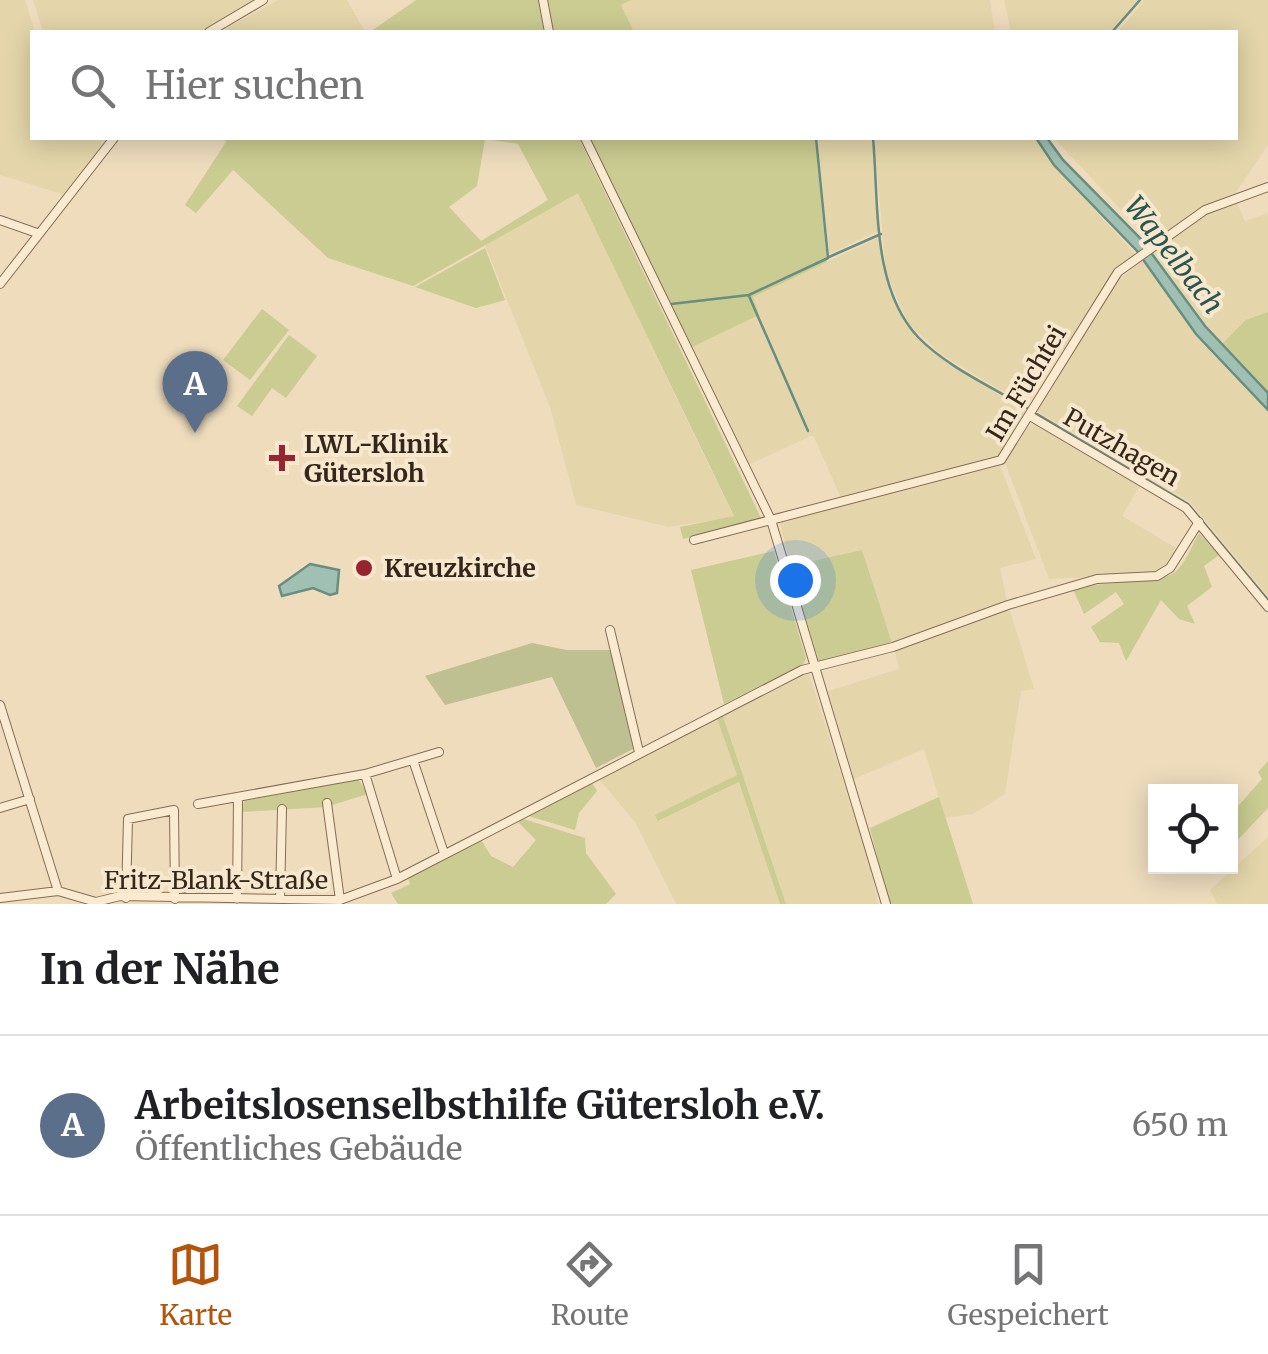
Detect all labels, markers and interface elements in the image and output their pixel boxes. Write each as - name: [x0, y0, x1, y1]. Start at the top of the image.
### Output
- search box: [30, 30, 1238, 140]
- icon: search: [65, 58, 120, 113]
- text: Hier suchen: [145, 62, 364, 109]
- water label: Wapelbach: [1117, 189, 1231, 321]
- street label: Im Füchtei: [979, 320, 1073, 446]
- pin: A: [162, 350, 228, 433]
- street label: Putzhagen: [1058, 401, 1186, 493]
- place label: LWL-Klinik Gütersloh: [304, 428, 449, 489]
- marker: LWL-Klinik Gütersloh: [269, 445, 295, 471]
- place label: Kreuzkirche: [384, 552, 536, 584]
- your location: [770, 555, 821, 606]
- marker: Kreuzkirche: [353, 557, 375, 579]
- map controls: [1148, 784, 1238, 874]
- button: locate: [1148, 784, 1238, 874]
- street label: Fritz-Blank-Straße: [104, 864, 328, 896]
- text: In der Nähe: [40, 943, 280, 995]
- text: Arbeitslosenselbsthilfe Gütersloh e.V.: [135, 1082, 825, 1129]
- text: A: [61, 1105, 84, 1145]
- text: 650 m: [1132, 1105, 1228, 1145]
- text: Öffentliches Gebäude: [135, 1129, 462, 1169]
- tab: Karte: [159, 1237, 232, 1333]
- tab: Route: [551, 1237, 629, 1333]
- tab: Gespeichert: [947, 1237, 1109, 1333]

